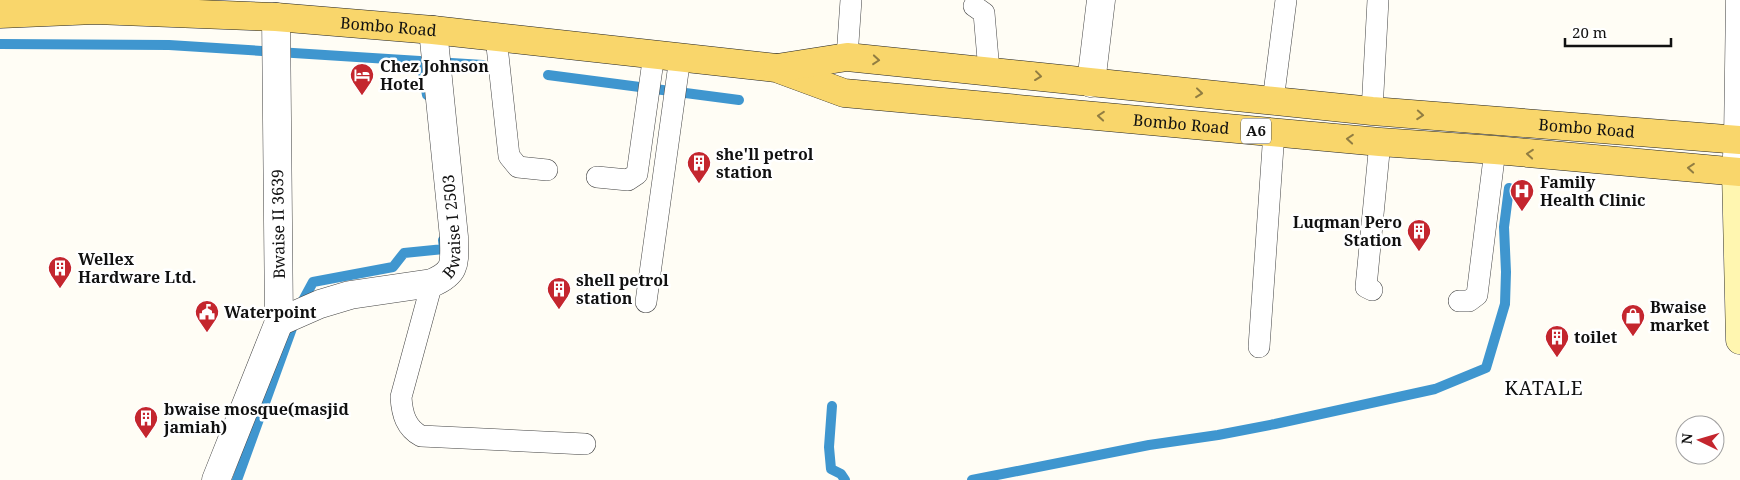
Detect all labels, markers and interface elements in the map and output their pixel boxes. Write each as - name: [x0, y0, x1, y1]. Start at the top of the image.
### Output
- street label: Bombo Road: [339, 11, 438, 41]
- scale bar: [1565, 15, 1671, 47]
- text: 20 m: [1572, 22, 1607, 42]
- one-way arrow: [872, 54, 880, 65]
- place label: Chez Johnson Hotel: [380, 55, 489, 95]
- hotel icon: Chez Johnson Hotel: [349, 62, 375, 96]
- one-way arrow: [1034, 70, 1042, 81]
- one-way arrow: [1196, 88, 1204, 99]
- street label: Bombo Road: [1132, 108, 1231, 139]
- one-way arrow: [1416, 109, 1424, 120]
- one-way arrow: [1097, 111, 1105, 122]
- street label: Bombo Road: [1538, 113, 1636, 143]
- road number: A6: [1241, 118, 1271, 144]
- one-way arrow: [1346, 134, 1354, 145]
- place label: she'll petrol station: [716, 143, 814, 183]
- one-way arrow: [1525, 148, 1533, 159]
- building icon: she'll petrol station: [686, 150, 712, 184]
- one-way arrow: [1687, 163, 1695, 174]
- street label: Bwaise II 3639: [266, 169, 290, 279]
- place label: Family Health Clinic: [1540, 171, 1646, 211]
- street label: Bwaise I 2503: [437, 174, 466, 283]
- hospital icon: Family Health Clinic: [1509, 178, 1535, 212]
- place label: Luqman Pero Station: [1293, 211, 1402, 251]
- building icon: Luqman Pero Station: [1406, 218, 1432, 252]
- place label: Wellex Hardware Ltd.: [78, 248, 196, 288]
- building icon: Wellex Hardware Ltd.: [47, 255, 73, 289]
- place label: shell petrol station: [576, 269, 669, 309]
- building icon: shell petrol station: [546, 276, 572, 310]
- place label: Bwaise market: [1650, 296, 1710, 336]
- public building icon: Waterpoint: [194, 299, 220, 333]
- place label: Waterpoint: [224, 301, 317, 323]
- shop icon: Bwaise market: [1620, 303, 1646, 337]
- building icon: toilet: [1544, 324, 1570, 358]
- place label: toilet: [1574, 326, 1618, 348]
- district label: KATALE: [1504, 375, 1584, 401]
- place label: bwaise mosque(masjid jamiah): [163, 398, 349, 438]
- building icon: bwaise mosque(masjid jamiah): [133, 405, 159, 439]
- north arrow: [1675, 415, 1725, 465]
- text: N: [1677, 432, 1696, 445]

